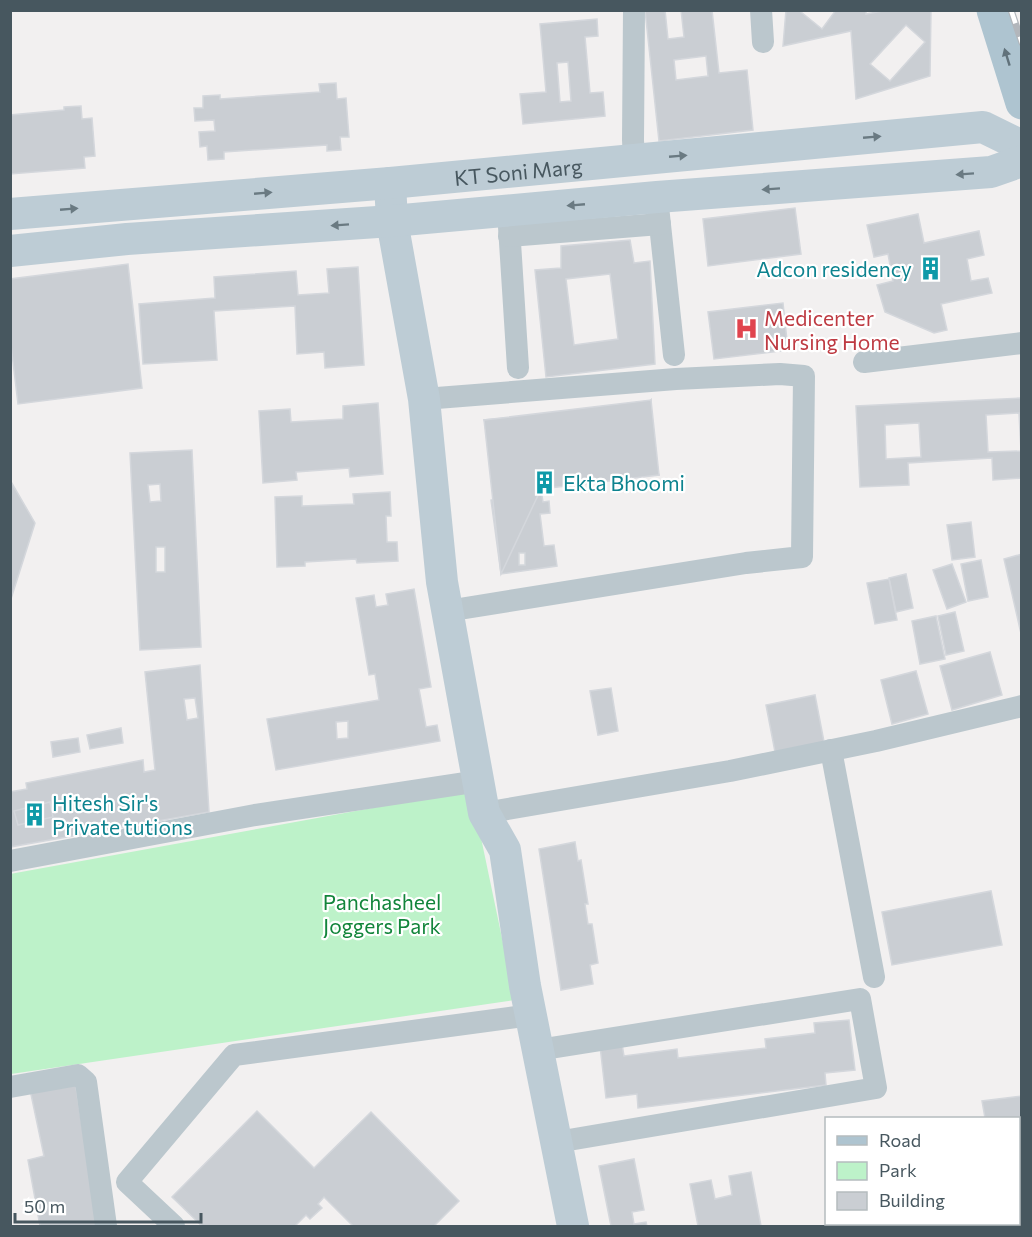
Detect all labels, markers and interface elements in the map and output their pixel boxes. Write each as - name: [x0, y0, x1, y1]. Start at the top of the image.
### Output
- one-way arrow: [1002, 48, 1011, 66]
- one-way arrow: [863, 132, 882, 142]
- one-way arrow: [669, 151, 688, 161]
- street label: KT Soni Marg: [453, 152, 583, 189]
- one-way arrow: [956, 169, 975, 179]
- one-way arrow: [761, 184, 780, 194]
- one-way arrow: [254, 189, 273, 198]
- one-way arrow: [567, 200, 586, 210]
- one-way arrow: [59, 204, 78, 214]
- one-way arrow: [331, 220, 350, 230]
- building icon: Adcon residency: [917, 255, 943, 281]
- place label: Adcon residency: [756, 256, 912, 281]
- place label: Medicenter Nursing Home: [764, 305, 900, 354]
- hospital icon: Medicenter Nursing Home: [733, 316, 759, 342]
- building icon: Ekta Bhoomi: [532, 469, 558, 495]
- place label: Ekta Bhoomi: [563, 470, 685, 495]
- place label: Hitesh Sir's Private tutions: [52, 790, 193, 839]
- building icon: Hitesh Sir's Private tutions: [21, 801, 47, 827]
- park label: Panchasheel Joggers Park: [323, 889, 441, 938]
- legend: [825, 1117, 1020, 1225]
- text: Road: [879, 1129, 921, 1151]
- text: Park: [879, 1159, 917, 1181]
- scale bar: [15, 1186, 201, 1224]
- text: Building: [879, 1189, 945, 1211]
- text: 50 m: [24, 1195, 65, 1217]

